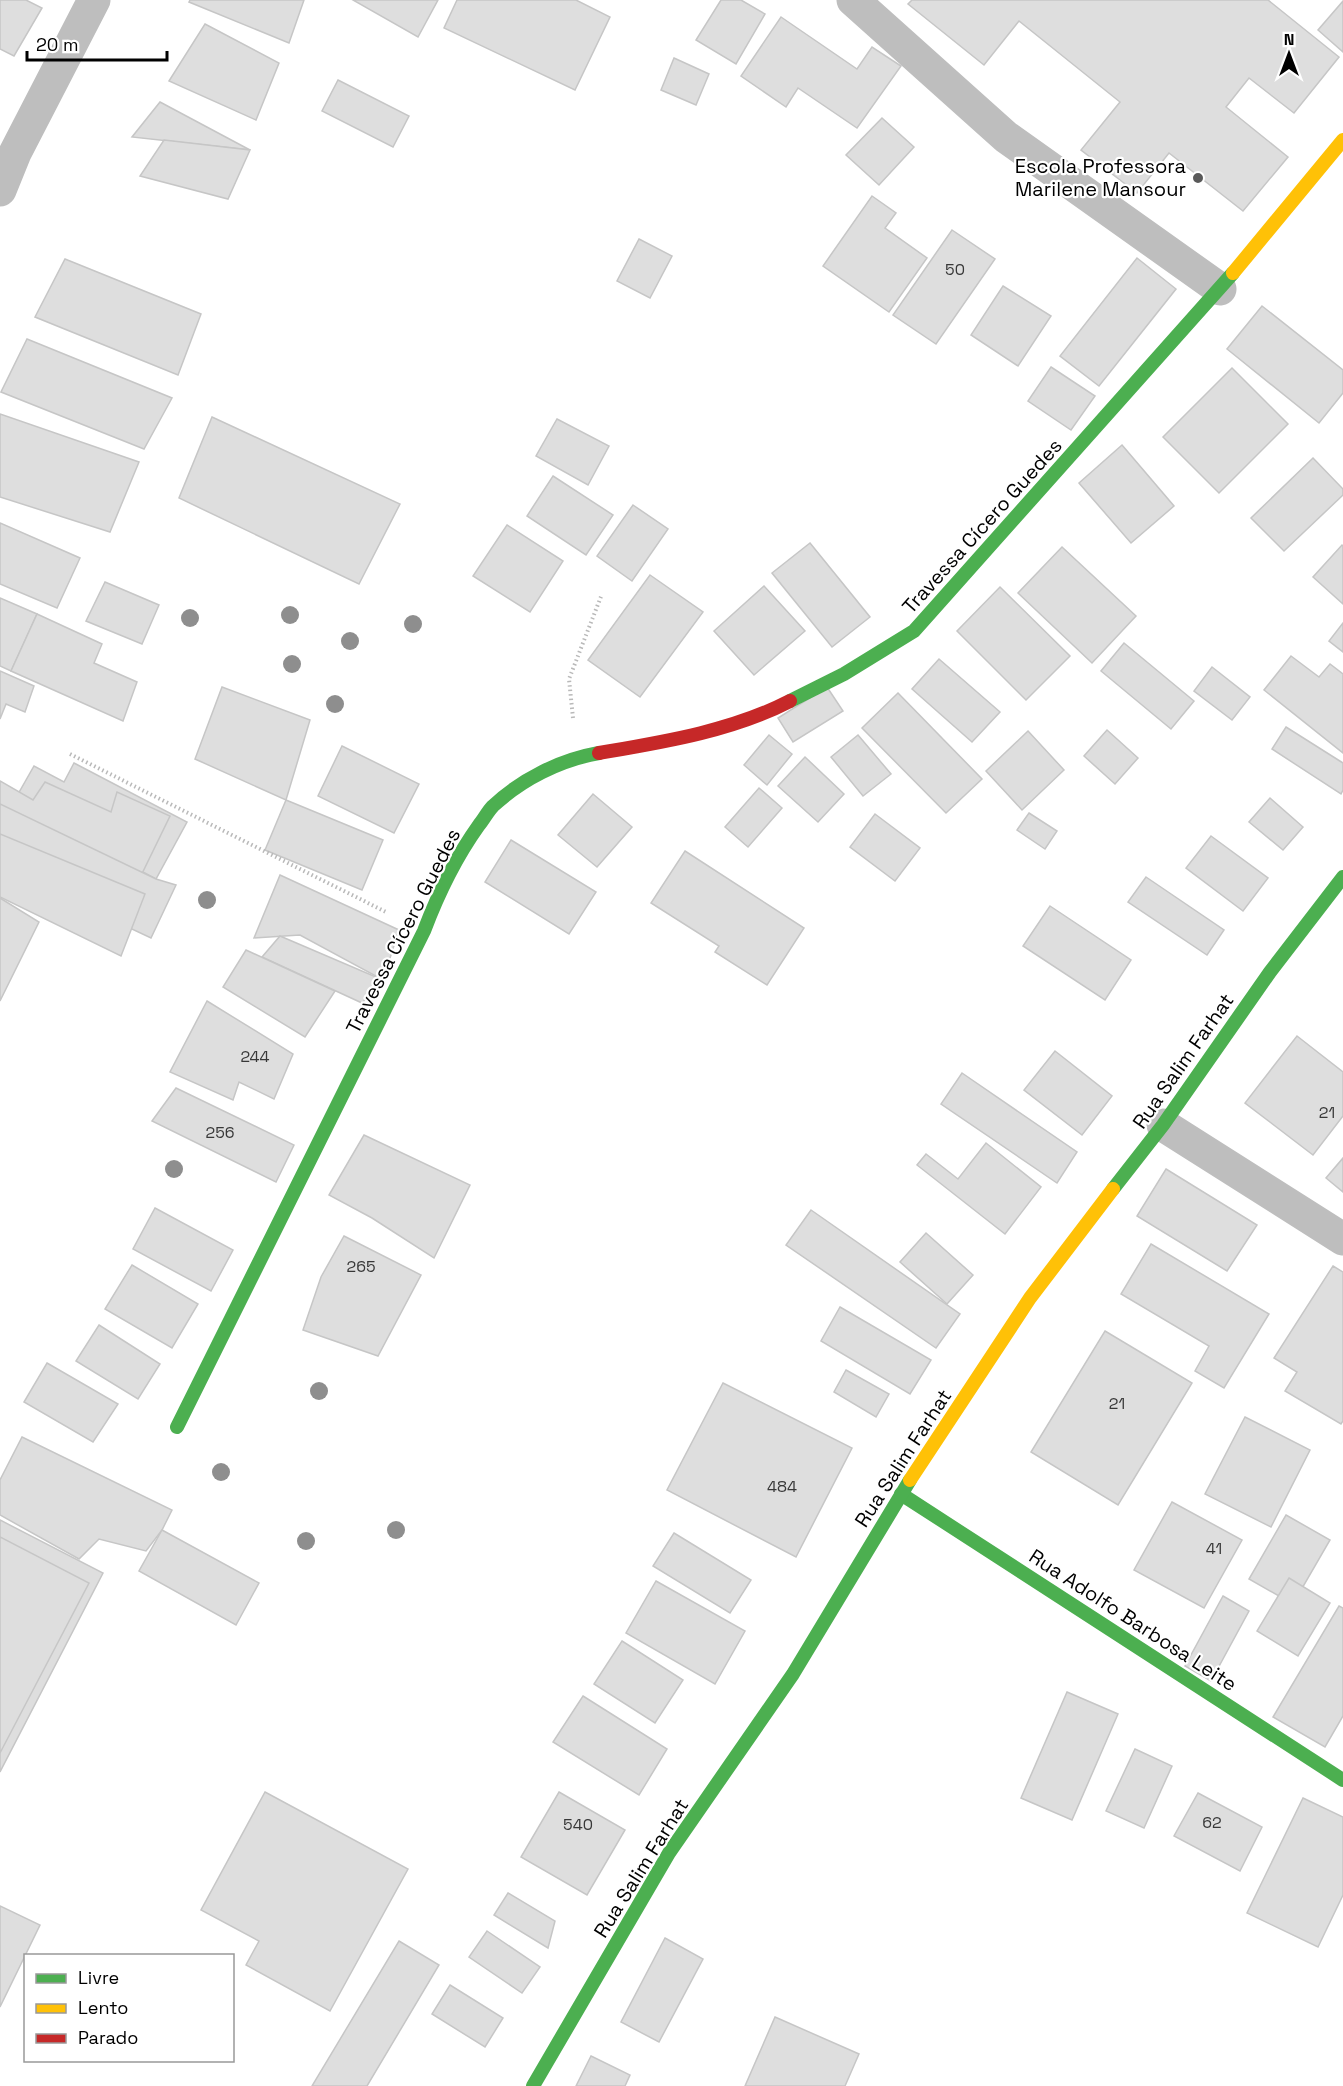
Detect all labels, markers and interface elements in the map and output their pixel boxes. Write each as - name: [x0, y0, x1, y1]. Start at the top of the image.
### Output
- scale bar: [27, 24, 166, 62]
- north arrow: [1259, 24, 1319, 84]
- text: N: [1284, 29, 1294, 50]
- text: 20 m: [36, 33, 79, 56]
- place label: Escola Professora Marilene Mansour: [1015, 153, 1186, 202]
- marker: Escola Professora Marilene Mansour: [1191, 171, 1205, 185]
- house number: 50: [945, 259, 965, 280]
- street label: Travessa Cícero Guedes: [896, 433, 1068, 619]
- street label: Travessa Cícero Guedes: [340, 824, 466, 1038]
- street label: Rua Salim Farhat: [1127, 988, 1239, 1134]
- house number: 244: [240, 1046, 270, 1067]
- house number: 21: [1319, 1102, 1335, 1123]
- house number: 256: [205, 1122, 235, 1143]
- house number: 265: [346, 1256, 376, 1277]
- street label: Rua Salim Farhat: [849, 1384, 957, 1532]
- house number: 21: [1109, 1393, 1125, 1414]
- house number: 484: [767, 1476, 797, 1497]
- house number: 41: [1206, 1538, 1222, 1559]
- street label: Rua Adolfo Barbosa Leite: [1024, 1543, 1242, 1697]
- street label: Rua Salim Farhat: [588, 1794, 694, 1942]
- house number: 62: [1202, 1812, 1222, 1833]
- house number: 540: [563, 1814, 593, 1835]
- legend: [24, 1954, 234, 2062]
- text: Livre: [78, 1966, 119, 1989]
- text: Lento: [78, 1996, 128, 2019]
- text: Parado: [78, 2026, 138, 2049]

